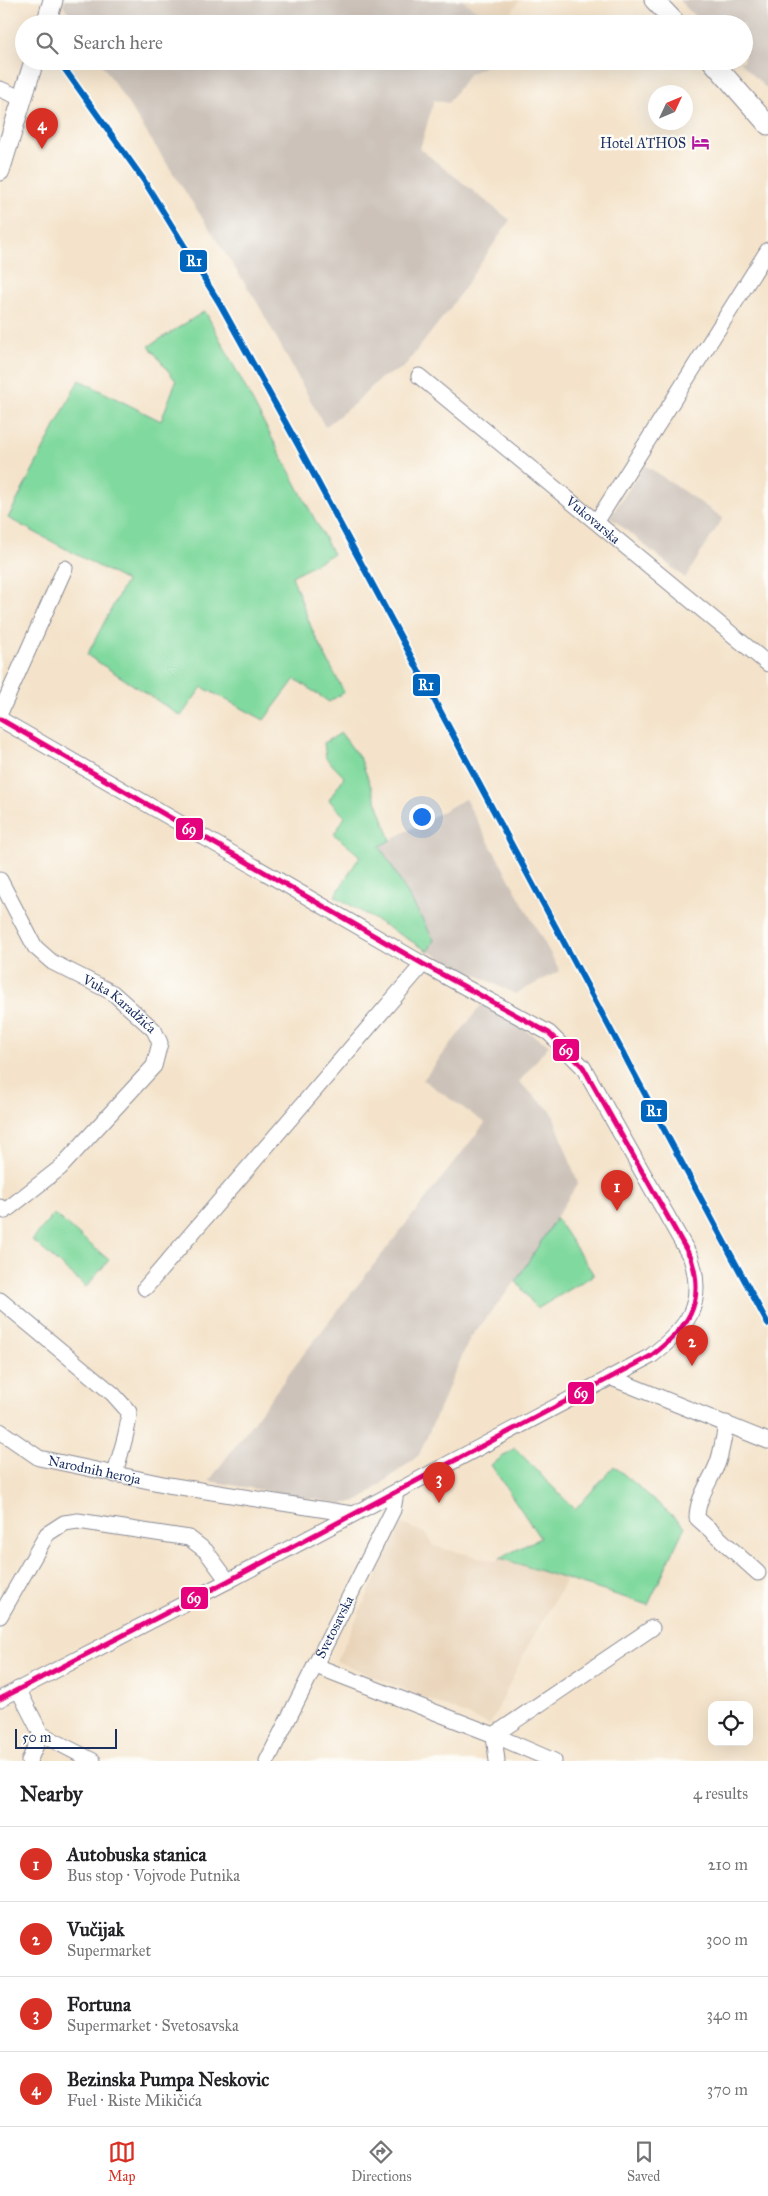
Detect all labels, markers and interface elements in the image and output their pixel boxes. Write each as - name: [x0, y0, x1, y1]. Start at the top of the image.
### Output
- search box: [15, 15, 753, 70]
- icon: search: [33, 29, 61, 57]
- text: Search here: [73, 31, 163, 54]
- north arrow: [648, 85, 693, 130]
- pin: 4: [26, 108, 58, 149]
- hotel icon: Hotel ATHOS: [690, 133, 710, 153]
- place label: Hotel ATHOS: [600, 135, 686, 152]
- line badge: R1: [179, 249, 208, 273]
- text: R1: [186, 253, 202, 270]
- street label: Vukovarska: [562, 492, 624, 548]
- line badge: R1: [412, 673, 441, 697]
- text: R1: [418, 677, 434, 694]
- your location: [409, 804, 435, 830]
- line badge: 69: [175, 817, 204, 841]
- text: 69: [182, 821, 196, 839]
- street label: Vuka Karadžića: [79, 971, 160, 1037]
- line badge: 69: [552, 1038, 580, 1062]
- text: 69: [559, 1042, 573, 1060]
- line badge: R1: [640, 1099, 668, 1123]
- text: R1: [646, 1103, 662, 1120]
- pin: 1: [601, 1170, 633, 1211]
- pin: 2: [676, 1325, 708, 1366]
- line badge: 69: [567, 1381, 595, 1405]
- text: 69: [574, 1385, 588, 1403]
- street label: Narodnih heroja: [46, 1452, 142, 1488]
- pin: 3: [423, 1462, 455, 1503]
- line badge: 69: [180, 1586, 209, 1610]
- text: 69: [187, 1590, 201, 1608]
- street label: Svetosavska: [312, 1593, 358, 1661]
- map controls: [708, 1701, 753, 1746]
- button: locate: [708, 1701, 753, 1746]
- scale bar: [15, 1726, 118, 1749]
- text: 50 m: [22, 1729, 51, 1746]
- text: Nearby: [20, 1781, 83, 1807]
- text: 4 results: [693, 1784, 748, 1803]
- text: Autobuska stanica: [67, 1843, 206, 1866]
- text: 1: [33, 1855, 39, 1874]
- text: 210 m: [708, 1855, 748, 1874]
- text: Bus stop · Vojvode Putnika: [67, 1866, 240, 1885]
- text: Vučijak: [67, 1918, 125, 1941]
- text: 2: [32, 1930, 40, 1949]
- text: 300 m: [706, 1930, 748, 1949]
- text: Supermarket: [67, 1941, 151, 1960]
- text: Fortuna: [67, 1993, 131, 2016]
- text: 3: [33, 2005, 39, 2024]
- text: 340 m: [706, 2005, 748, 2024]
- text: Supermarket · Svetosavska: [67, 2016, 239, 2035]
- text: Bezinska Pumpa Neskovic: [67, 2068, 269, 2091]
- text: 4: [32, 2080, 40, 2099]
- text: 370 m: [707, 2080, 748, 2099]
- text: Fuel · Riste Mikičića: [67, 2091, 202, 2110]
- tab: Map: [108, 2138, 136, 2185]
- tab: Directions: [351, 2138, 412, 2185]
- tab: Saved: [627, 2138, 660, 2185]

